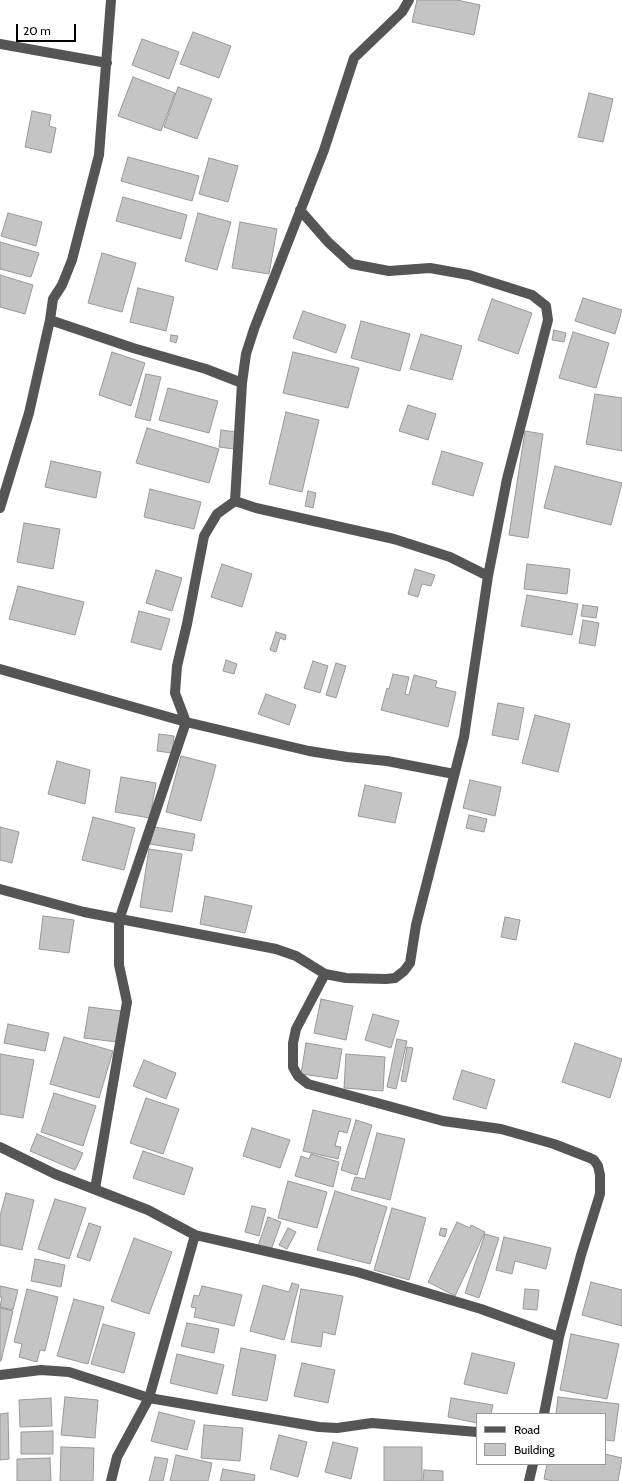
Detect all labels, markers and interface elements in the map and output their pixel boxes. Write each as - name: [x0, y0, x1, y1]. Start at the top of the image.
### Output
- scale bar: [18, 16, 78, 42]
- text: 20 m: [23, 23, 51, 38]
- legend: [476, 1413, 606, 1465]
- text: Road: [514, 1422, 540, 1437]
- text: Building: [514, 1442, 555, 1457]

